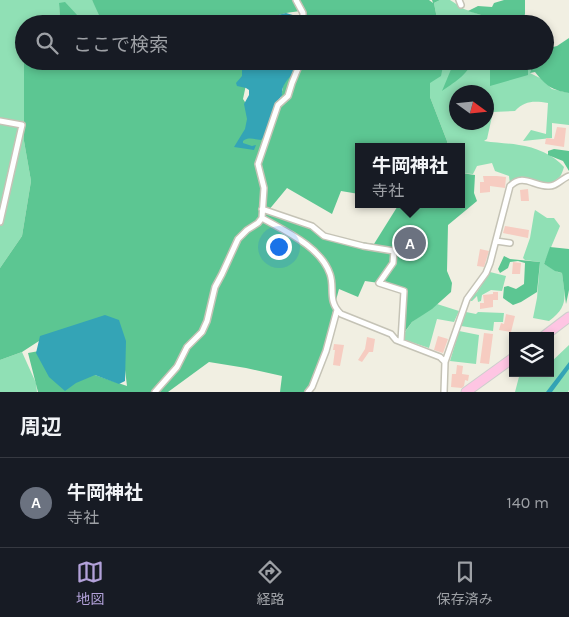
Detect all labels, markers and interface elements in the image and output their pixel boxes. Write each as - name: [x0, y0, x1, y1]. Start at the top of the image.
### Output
- search box: [15, 15, 554, 70]
- icon: search: [33, 29, 61, 57]
- text: ここで検索: [73, 34, 168, 56]
- north arrow: [449, 85, 494, 130]
- popup: [355, 143, 465, 208]
- text: 牛岡神社: [372, 155, 448, 177]
- text: 寺社: [372, 181, 404, 200]
- pin: A: [394, 224, 426, 262]
- your location: [266, 234, 292, 260]
- map controls: [509, 332, 554, 377]
- button: layers: [509, 332, 554, 377]
- text: 周辺: [20, 415, 62, 439]
- text: 牛岡神社: [67, 482, 143, 504]
- text: A: [31, 493, 41, 512]
- text: 140 m: [507, 493, 549, 512]
- text: 寺社: [67, 508, 99, 527]
- tab: 地図: [76, 558, 104, 608]
- tab: 経路: [256, 558, 284, 608]
- tab: 保存済み: [437, 558, 493, 608]

